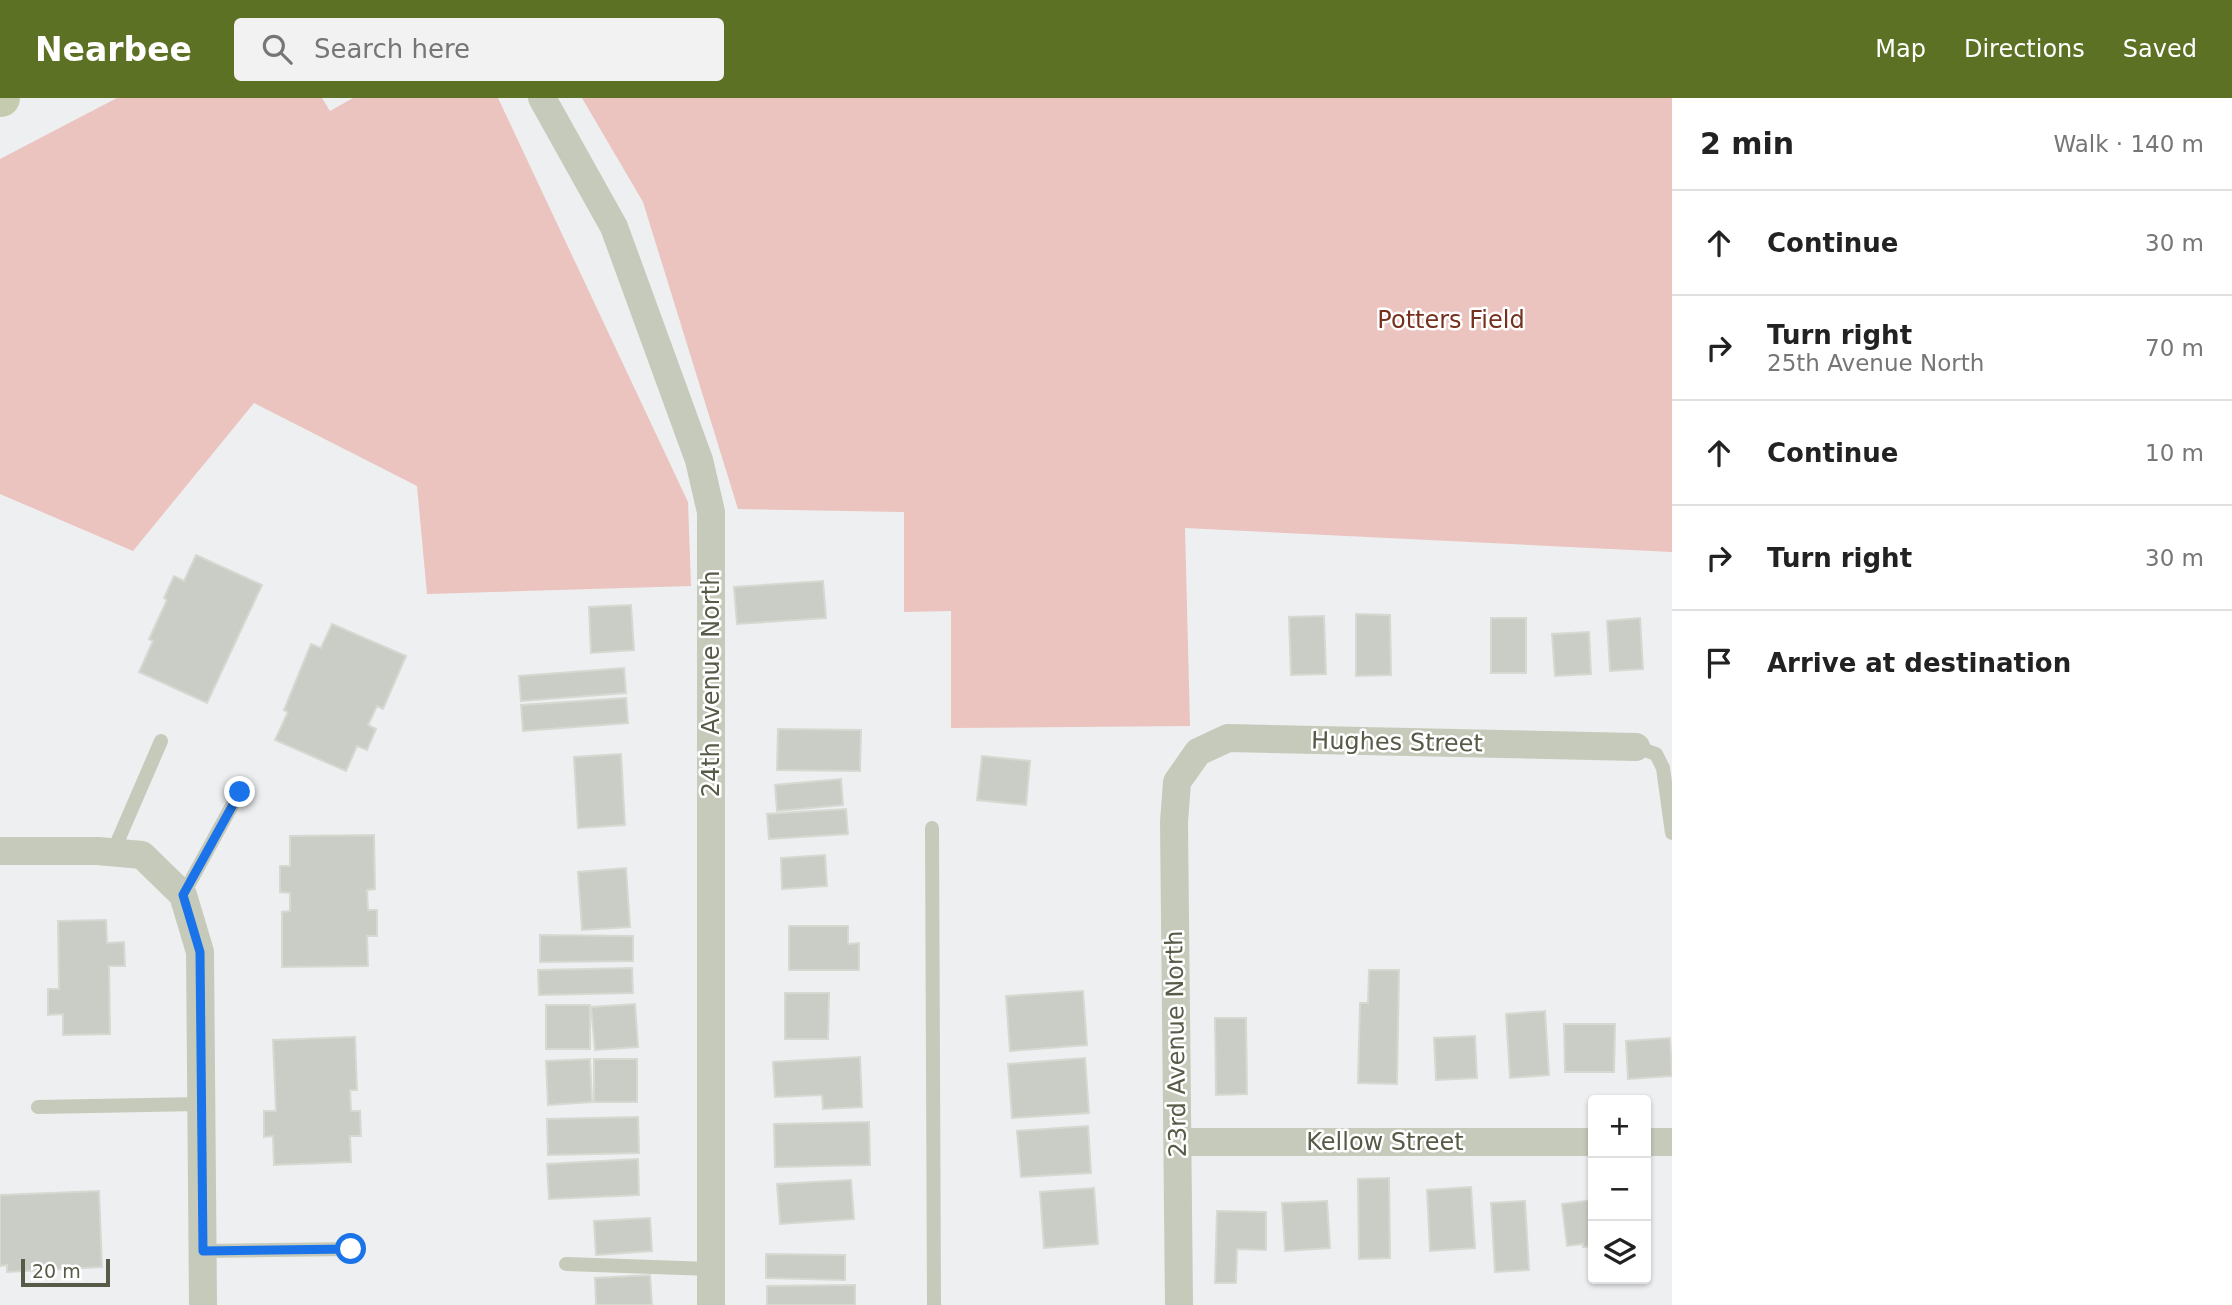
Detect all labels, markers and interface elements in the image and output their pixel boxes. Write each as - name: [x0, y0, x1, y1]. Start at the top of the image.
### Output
- search box: [234, 18, 724, 81]
- text: Nearbee: [35, 30, 192, 69]
- icon: search: [258, 30, 296, 68]
- text: Search here: [314, 34, 470, 64]
- text: Map: [1875, 35, 1926, 63]
- text: Directions: [1964, 35, 2085, 63]
- text: Saved: [2123, 35, 2197, 63]
- text: 2 min: [1700, 126, 1794, 161]
- text: Walk · 140 m: [2053, 131, 2204, 157]
- icon: ahead: [1700, 224, 1738, 262]
- text: Continue: [1767, 228, 1898, 258]
- text: 30 m: [2145, 230, 2204, 256]
- park label: Potters Field: [1377, 306, 1525, 334]
- text: Turn right: [1767, 320, 1912, 350]
- icon: right: [1700, 329, 1738, 367]
- text: 70 m: [2145, 335, 2204, 361]
- text: 25th Avenue North: [1767, 350, 1984, 376]
- icon: ahead: [1700, 434, 1738, 472]
- text: Continue: [1767, 438, 1898, 468]
- text: 10 m: [2145, 440, 2204, 466]
- icon: right: [1700, 539, 1738, 577]
- text: Turn right: [1767, 543, 1912, 573]
- text: 30 m: [2145, 545, 2204, 571]
- street label: 24th Avenue North: [697, 571, 725, 797]
- icon: arrive: [1700, 644, 1738, 682]
- text: Arrive at destination: [1767, 648, 2071, 678]
- street label: Hughes Street: [1311, 727, 1483, 757]
- route end: [224, 776, 255, 807]
- street label: 23rd Avenue North: [1160, 930, 1192, 1158]
- map controls: [1588, 1095, 1651, 1284]
- button: +: [1588, 1095, 1651, 1158]
- street label: Kellow Street: [1306, 1128, 1464, 1156]
- button: −: [1588, 1158, 1651, 1221]
- button: layers: [1588, 1221, 1651, 1284]
- route start: [335, 1233, 366, 1264]
- scale bar: [21, 1256, 110, 1288]
- text: 20 m: [32, 1260, 81, 1282]

